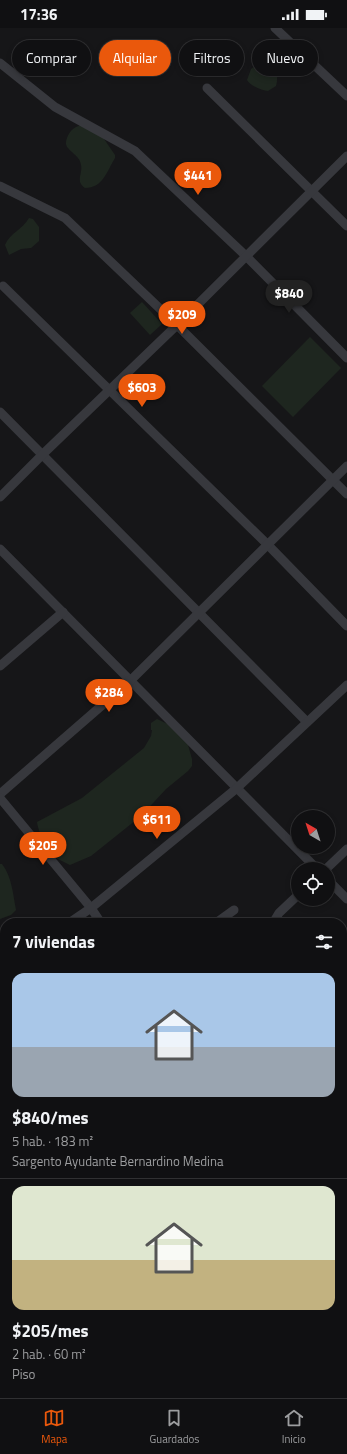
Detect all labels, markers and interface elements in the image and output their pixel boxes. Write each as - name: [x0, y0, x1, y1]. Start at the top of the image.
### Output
- text: 17:36: [20, 3, 57, 26]
- chip: Comprar: [12, 40, 91, 76]
- chip: Alquilar: [99, 40, 171, 76]
- chip: Filtros: [179, 40, 244, 76]
- chip: Nuevo: [252, 40, 318, 76]
- pin: $441: [174, 162, 222, 196]
- text: $441: [183, 165, 213, 185]
- pin: $840: [265, 280, 313, 314]
- text: $840: [274, 283, 304, 303]
- pin: $209: [158, 301, 206, 335]
- text: $209: [167, 304, 197, 324]
- pin: $603: [118, 374, 166, 408]
- text: $603: [127, 377, 157, 397]
- pin: $284: [85, 679, 133, 713]
- text: $284: [94, 682, 124, 702]
- pin: $611: [133, 806, 181, 840]
- text: $611: [142, 809, 172, 829]
- north arrow: [291, 810, 335, 854]
- map controls: [291, 810, 335, 906]
- pin: $205: [19, 832, 67, 866]
- text: $205: [28, 835, 58, 855]
- button: locate: [291, 862, 335, 906]
- text: 7 viviendas: [12, 929, 95, 955]
- icon: filters: [313, 931, 335, 953]
- icon: home: [138, 999, 210, 1071]
- text: $840/mes: [12, 1105, 89, 1131]
- text: 5 hab. · 183 m²: [12, 1131, 93, 1151]
- text: Sargento Ayudante Bernardino Medina: [12, 1151, 223, 1171]
- icon: home: [138, 1212, 210, 1284]
- text: $205/mes: [12, 1318, 89, 1344]
- text: 2 hab. · 60 m²: [12, 1344, 86, 1364]
- text: Piso: [12, 1364, 35, 1384]
- tab: Mapa: [41, 1407, 67, 1447]
- tab: Guardados: [150, 1407, 199, 1447]
- tab: Inicio: [282, 1407, 306, 1447]

